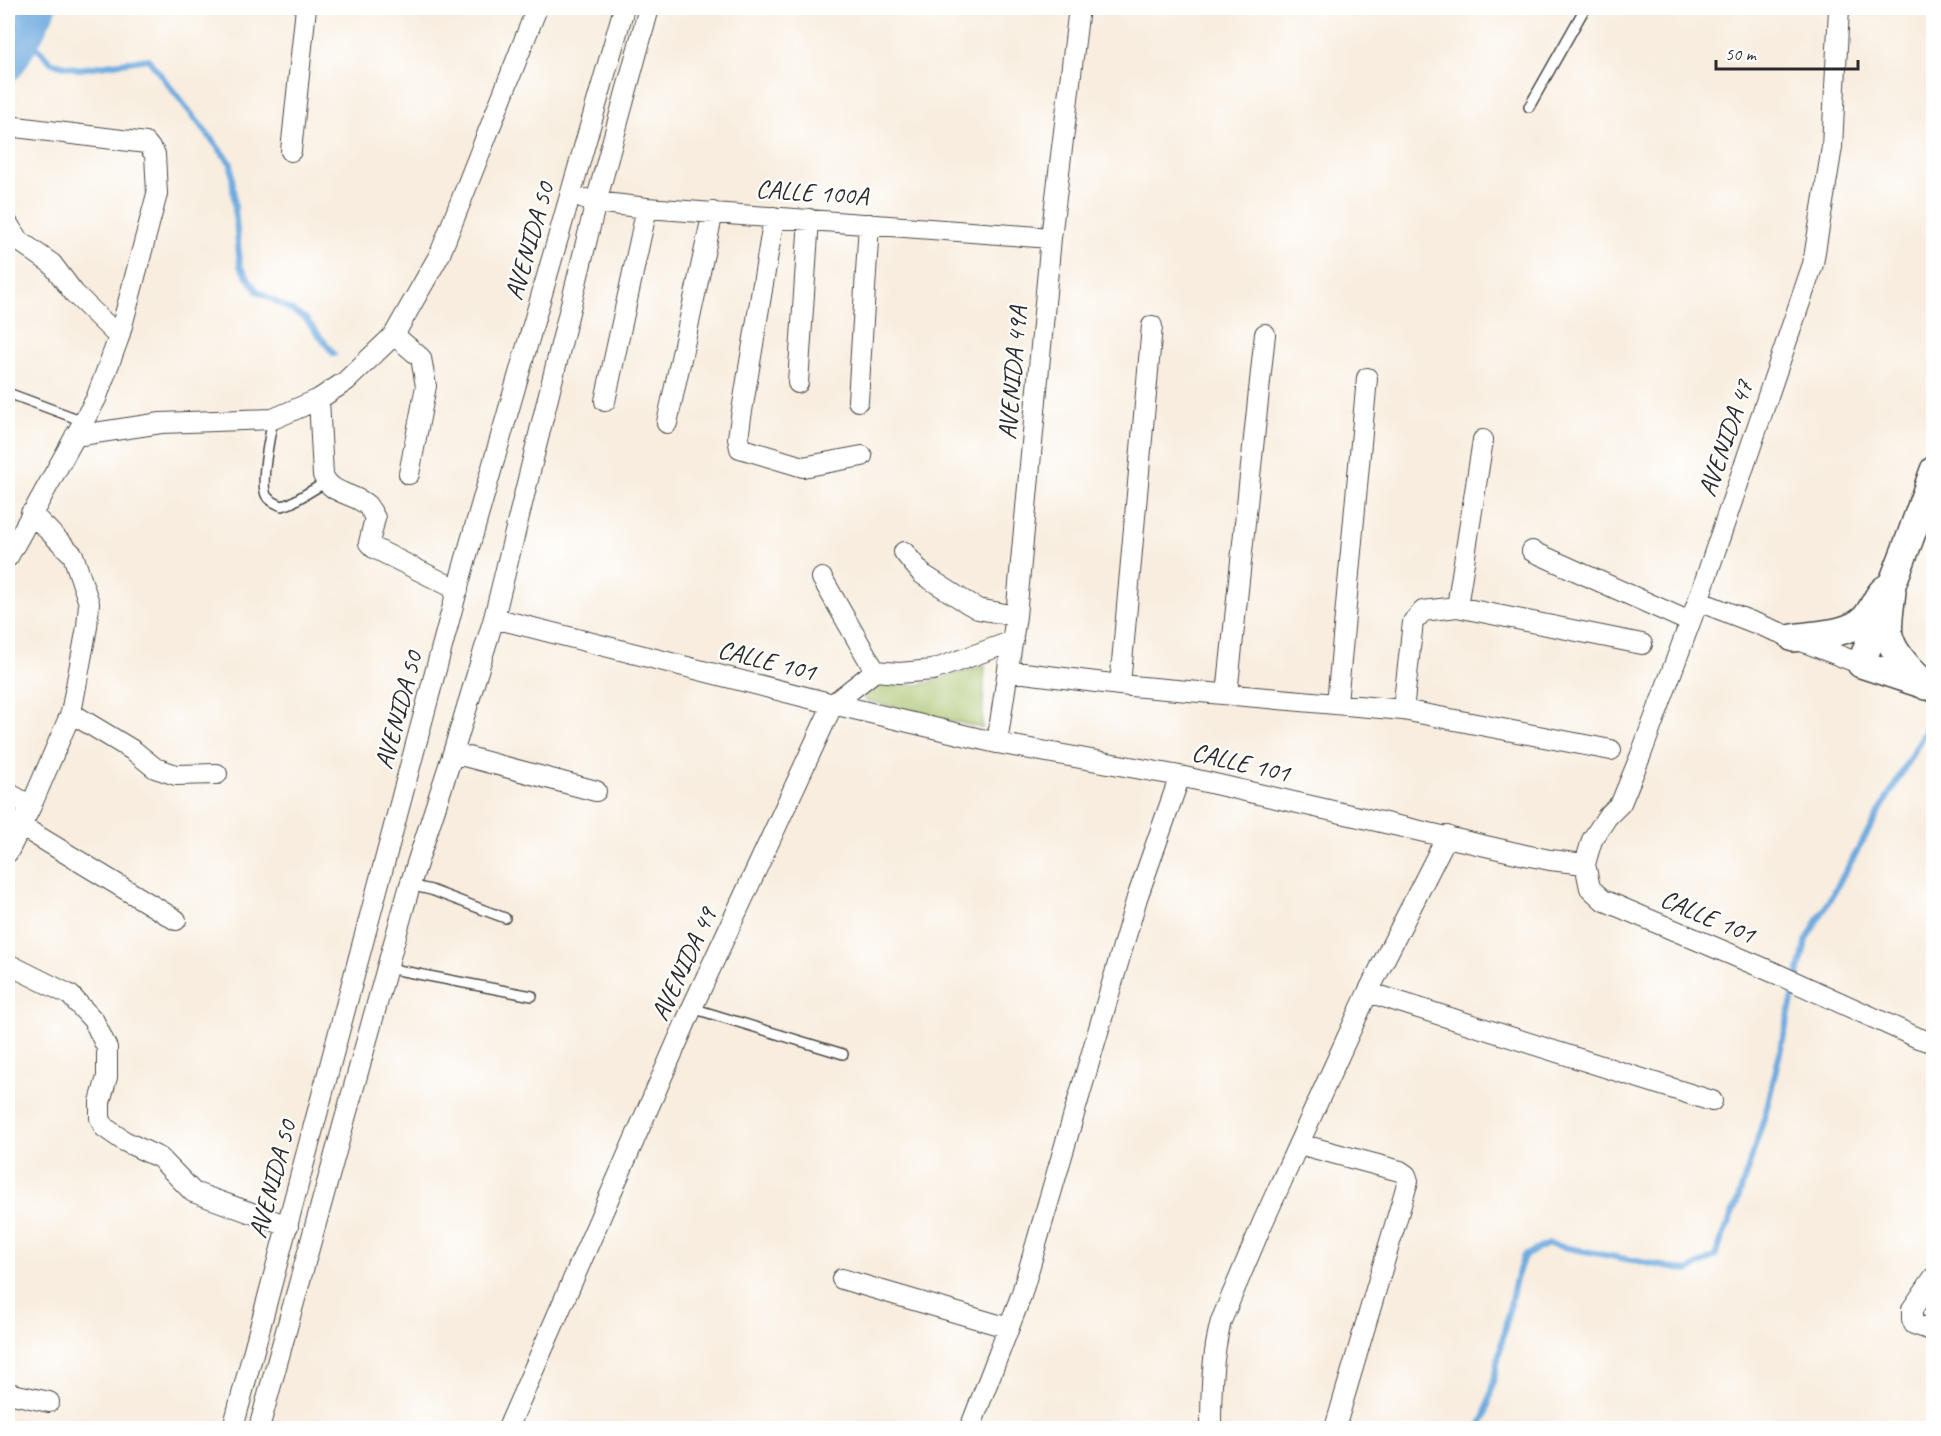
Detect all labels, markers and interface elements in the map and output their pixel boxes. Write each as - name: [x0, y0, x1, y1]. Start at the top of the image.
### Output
- scale bar: [1716, 33, 1858, 71]
- text: 50 m: [1725, 43, 1758, 65]
- street label: CALLE 100A: [755, 172, 871, 213]
- street label: AVENIDA 50: [497, 176, 563, 304]
- street label: AVENIDA 49A: [990, 303, 1035, 441]
- street label: AVENIDA 47: [1690, 375, 1761, 501]
- street label: CALLE 101: [715, 632, 820, 689]
- street label: AVENIDA 50: [367, 645, 431, 773]
- street label: CALLE 101: [1189, 735, 1294, 790]
- street label: CALLE 101: [1656, 882, 1761, 952]
- street label: AVENIDA 49: [643, 901, 725, 1026]
- street label: AVENIDA 50: [241, 1114, 305, 1242]

